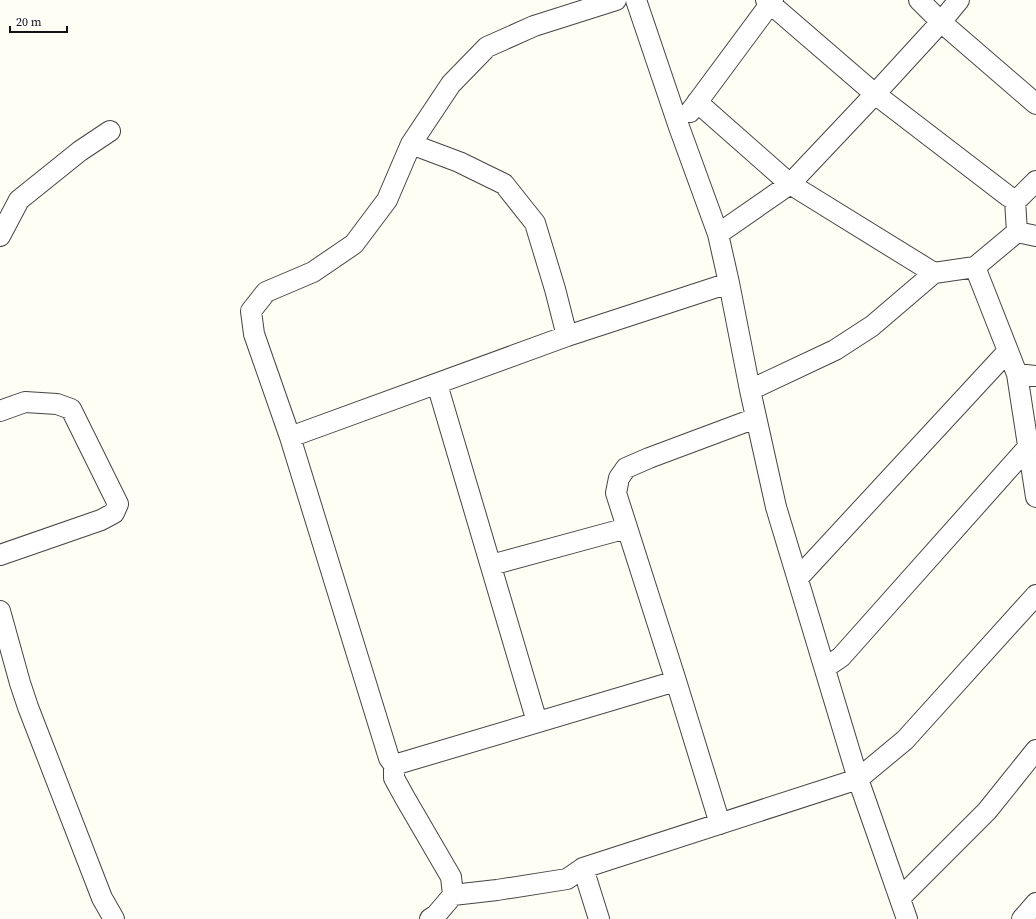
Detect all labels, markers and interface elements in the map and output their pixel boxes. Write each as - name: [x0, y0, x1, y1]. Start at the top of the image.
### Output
- scale bar: [10, 8, 67, 34]
- text: 20 m: [16, 14, 42, 30]

